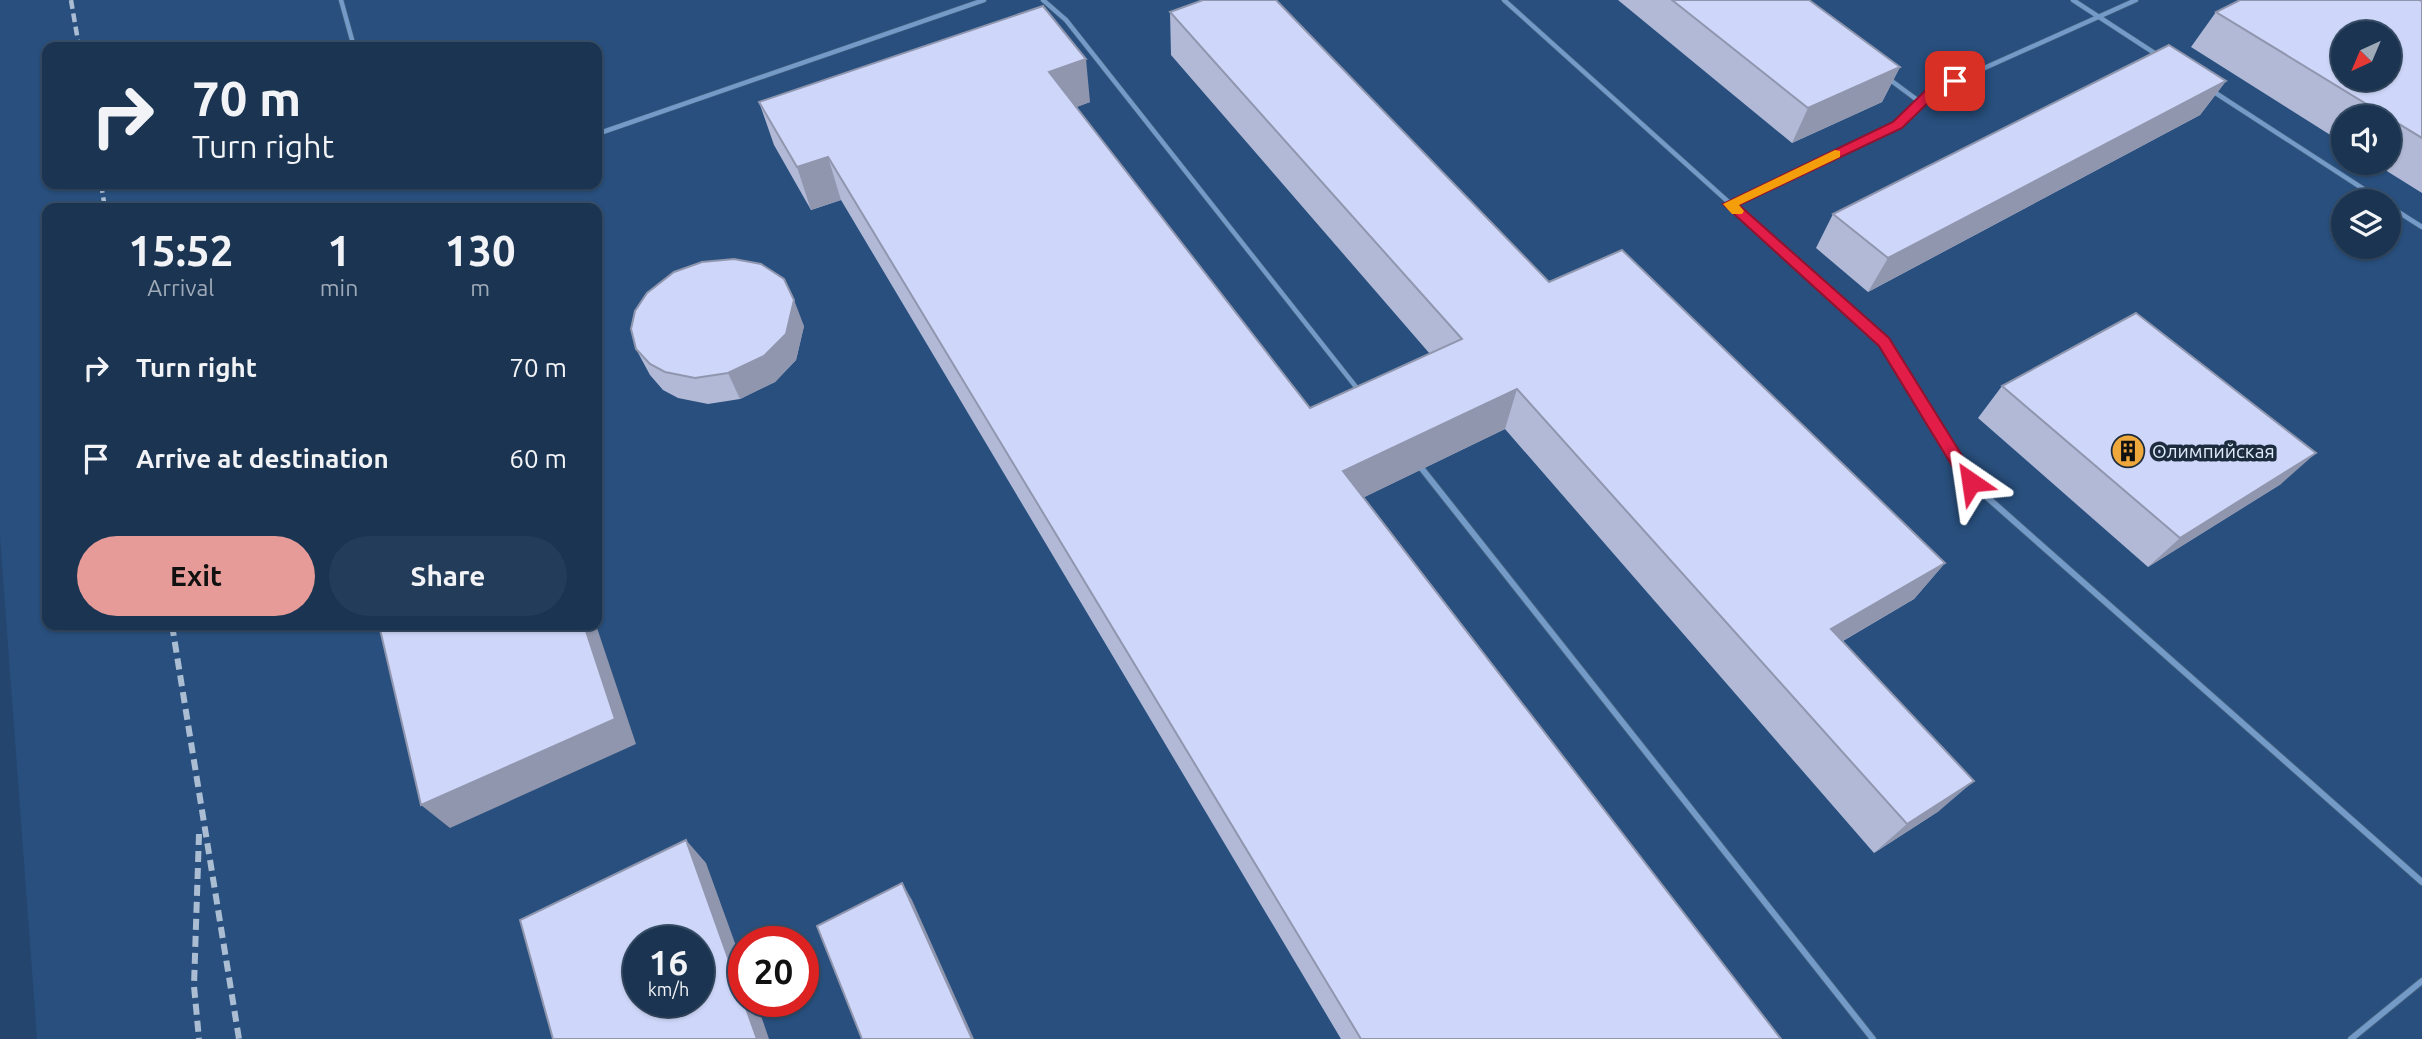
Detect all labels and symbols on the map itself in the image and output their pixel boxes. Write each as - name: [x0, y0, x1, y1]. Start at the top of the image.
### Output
- north arrow: [2331, 21, 2401, 91]
- pin: [1925, 51, 1985, 111]
- building icon: Олимпийская: [2109, 432, 2147, 470]
- place label: Олимпийская: [2152, 440, 2275, 462]
- position arrow: [1934, 445, 2008, 519]
- speed limit sign: 20: [728, 926, 819, 1017]

